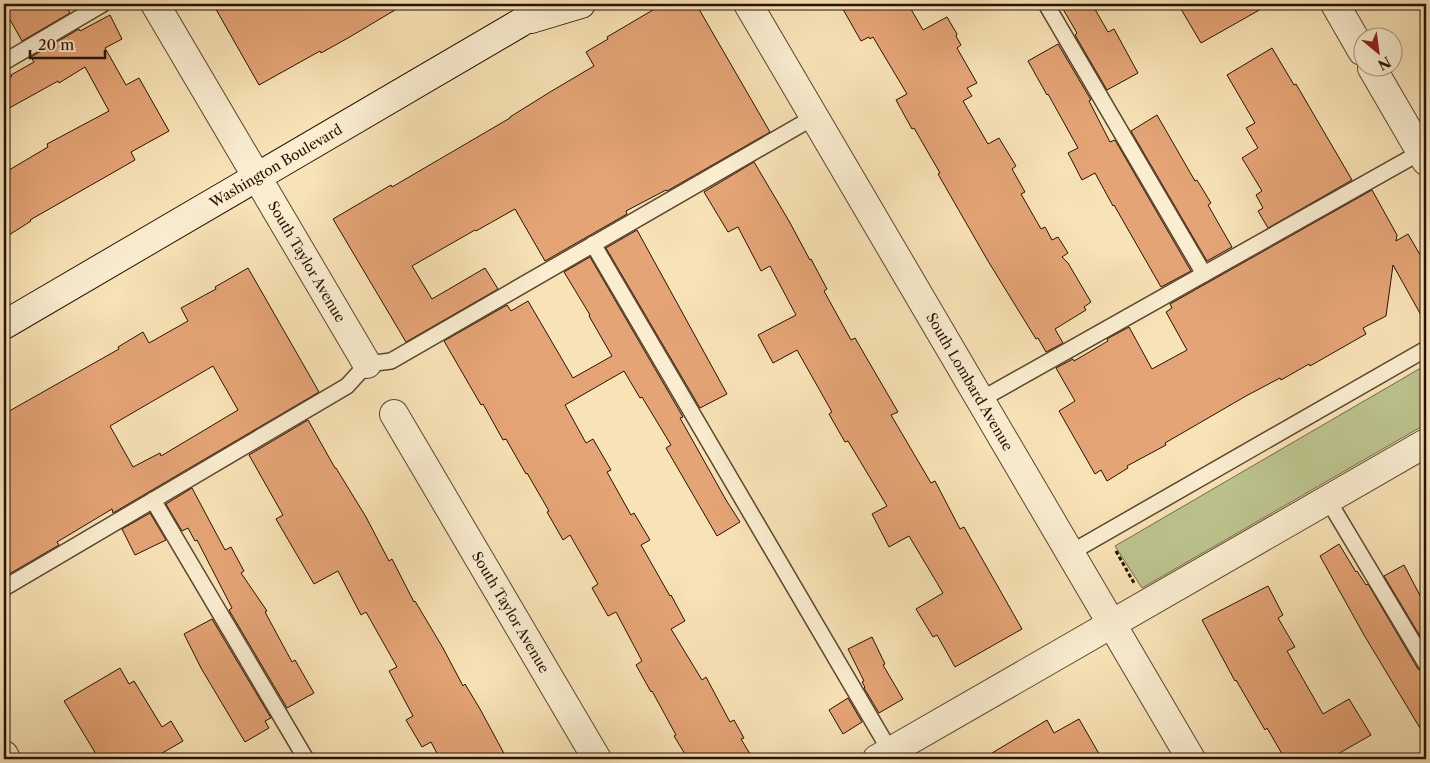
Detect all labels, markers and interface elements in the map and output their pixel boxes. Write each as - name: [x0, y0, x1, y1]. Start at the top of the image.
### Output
- scale bar: [30, 28, 105, 60]
- north arrow: [1352, 28, 1402, 78]
- text: 20 m: [38, 35, 74, 54]
- text: N: [1375, 53, 1394, 74]
- street label: Washington Boulevard: [206, 120, 346, 212]
- street label: South Taylor Avenue: [264, 198, 350, 326]
- street label: South Lombard Avenue: [922, 310, 1017, 454]
- street label: South Taylor Avenue: [468, 548, 553, 676]

